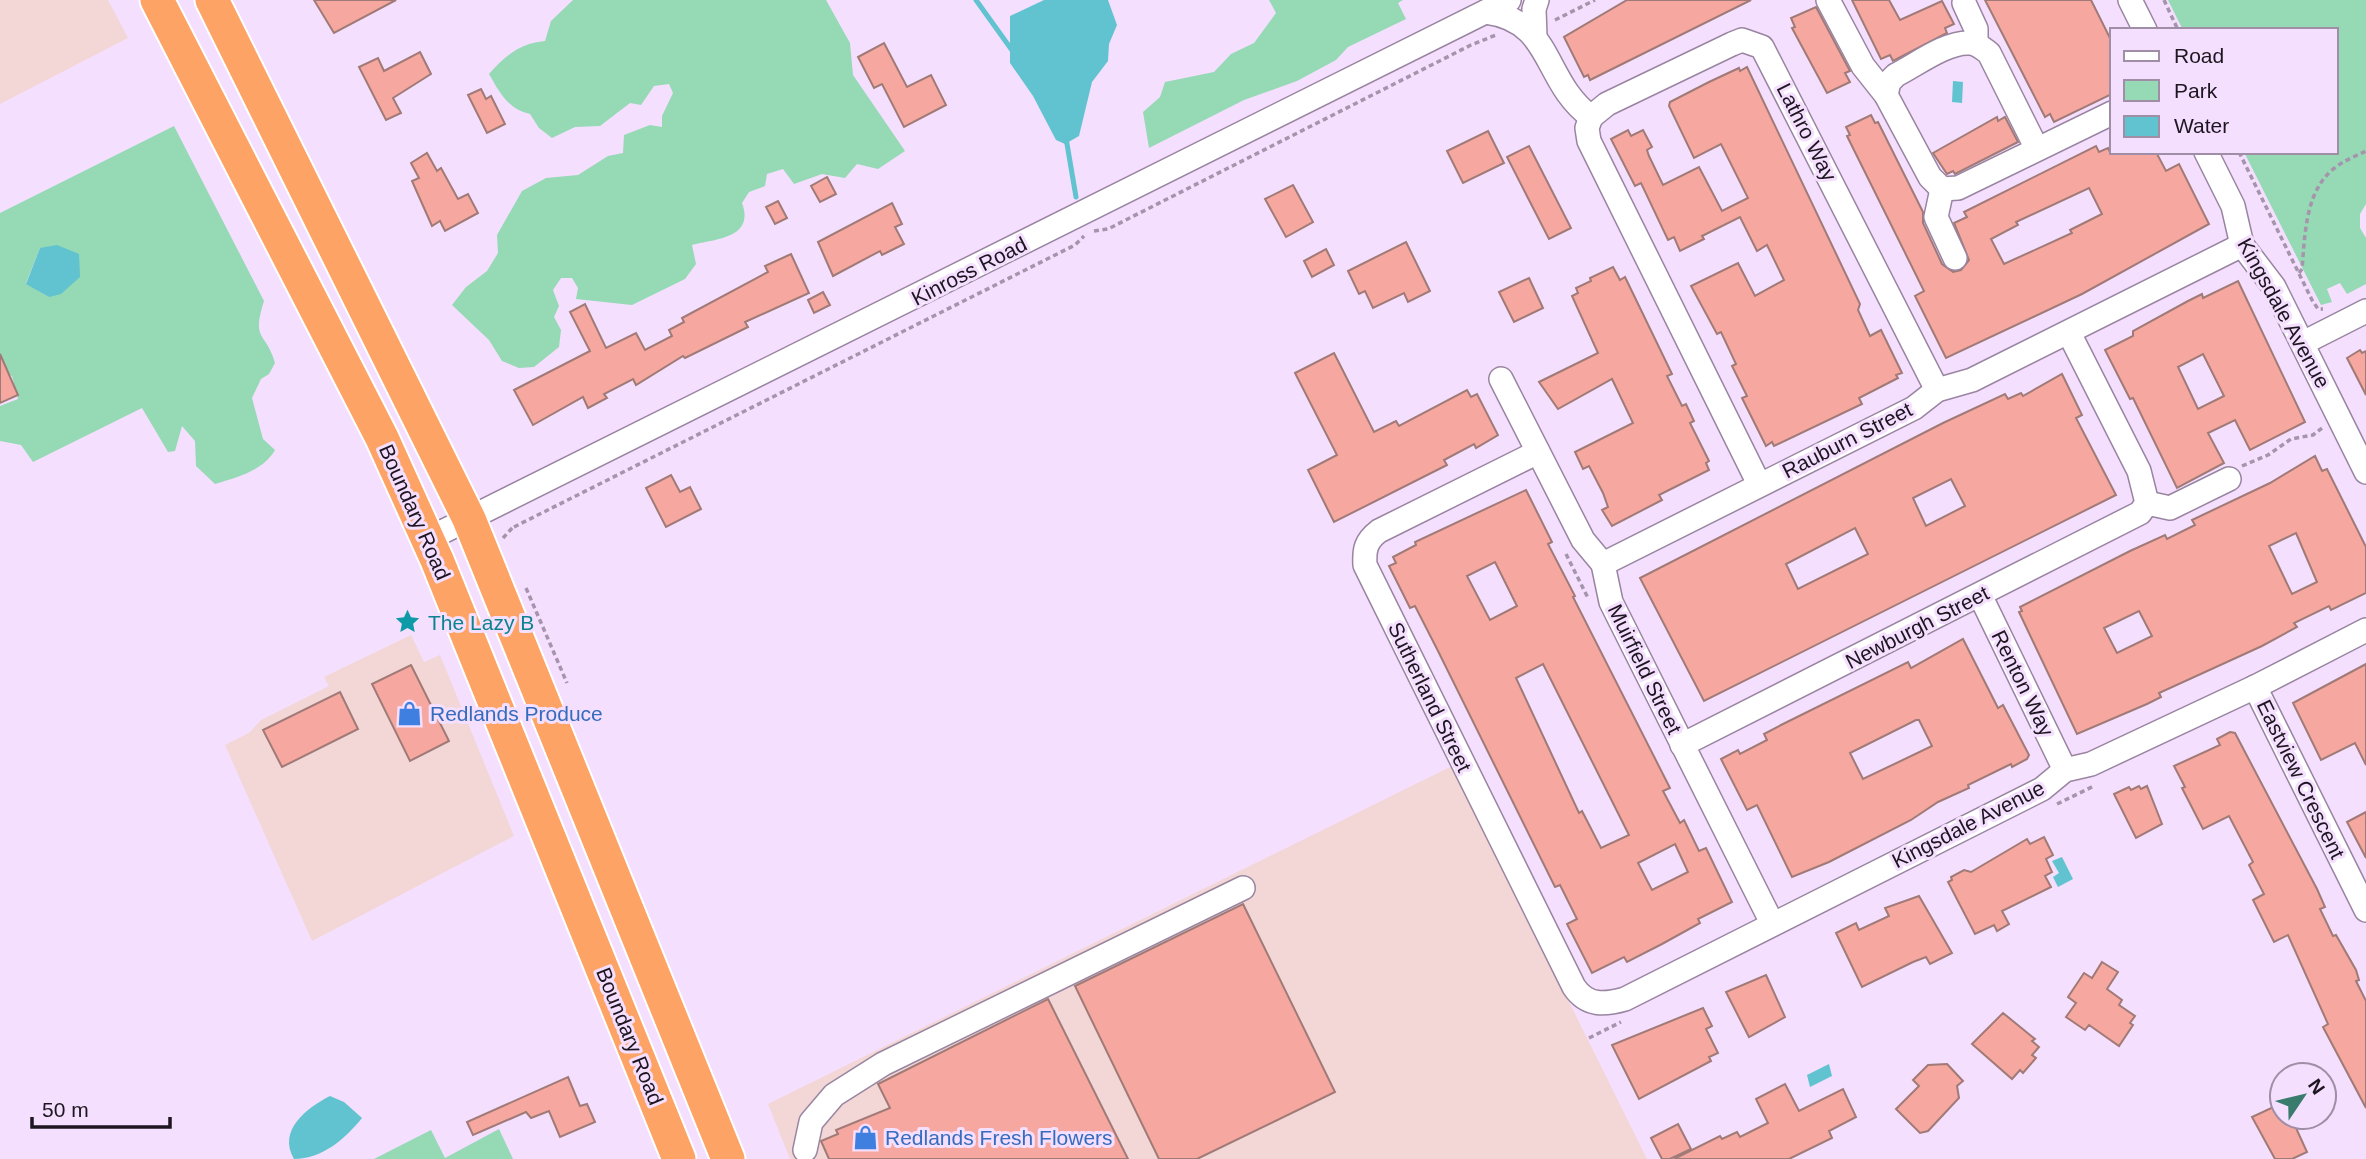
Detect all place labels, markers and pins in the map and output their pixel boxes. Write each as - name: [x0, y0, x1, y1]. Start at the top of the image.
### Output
- place icon: The Lazy B: [394, 608, 422, 636]
- place label: The Lazy B: [428, 611, 534, 634]
- shop icon: Redlands Produce: [396, 699, 424, 727]
- place label: Redlands Produce: [430, 702, 603, 725]
- shop icon: Redlands Fresh Flowers: [851, 1123, 879, 1151]
- place label: Redlands Fresh Flowers: [885, 1126, 1113, 1149]

